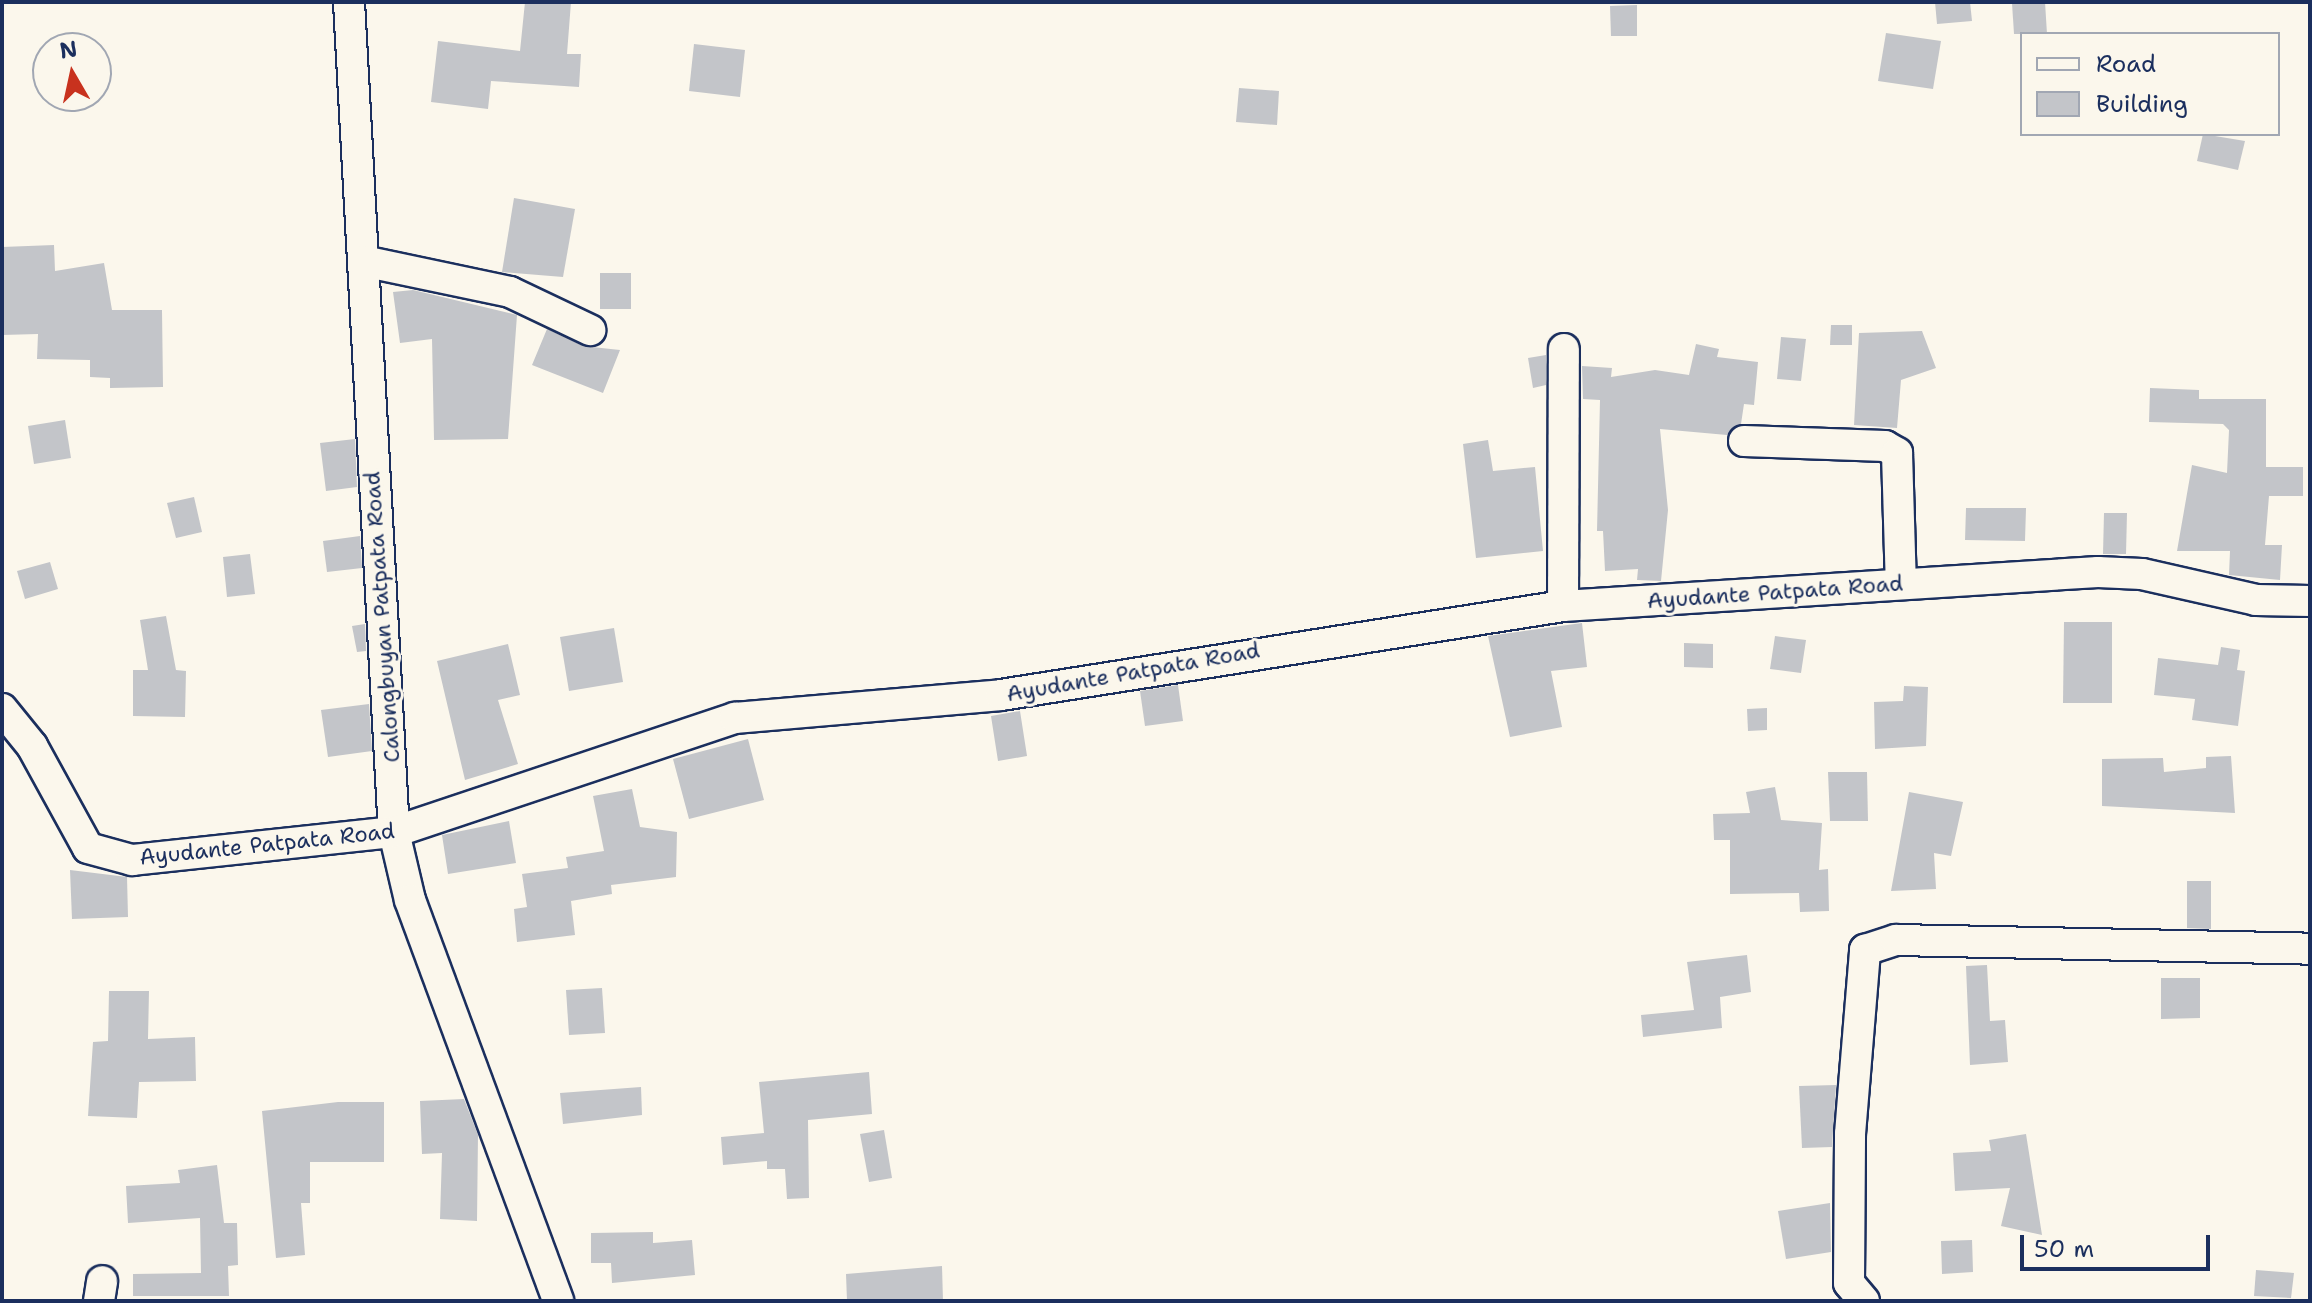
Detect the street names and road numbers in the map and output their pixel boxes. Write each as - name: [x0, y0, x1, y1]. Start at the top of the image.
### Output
- street label: Calongbuyan Patpata Road: [359, 471, 405, 763]
- street label: Ayudante Patpata Road: [1646, 570, 1904, 614]
- street label: Ayudante Patpata Road: [1004, 637, 1262, 707]
- street label: Ayudante Patpata Road: [138, 817, 396, 871]

